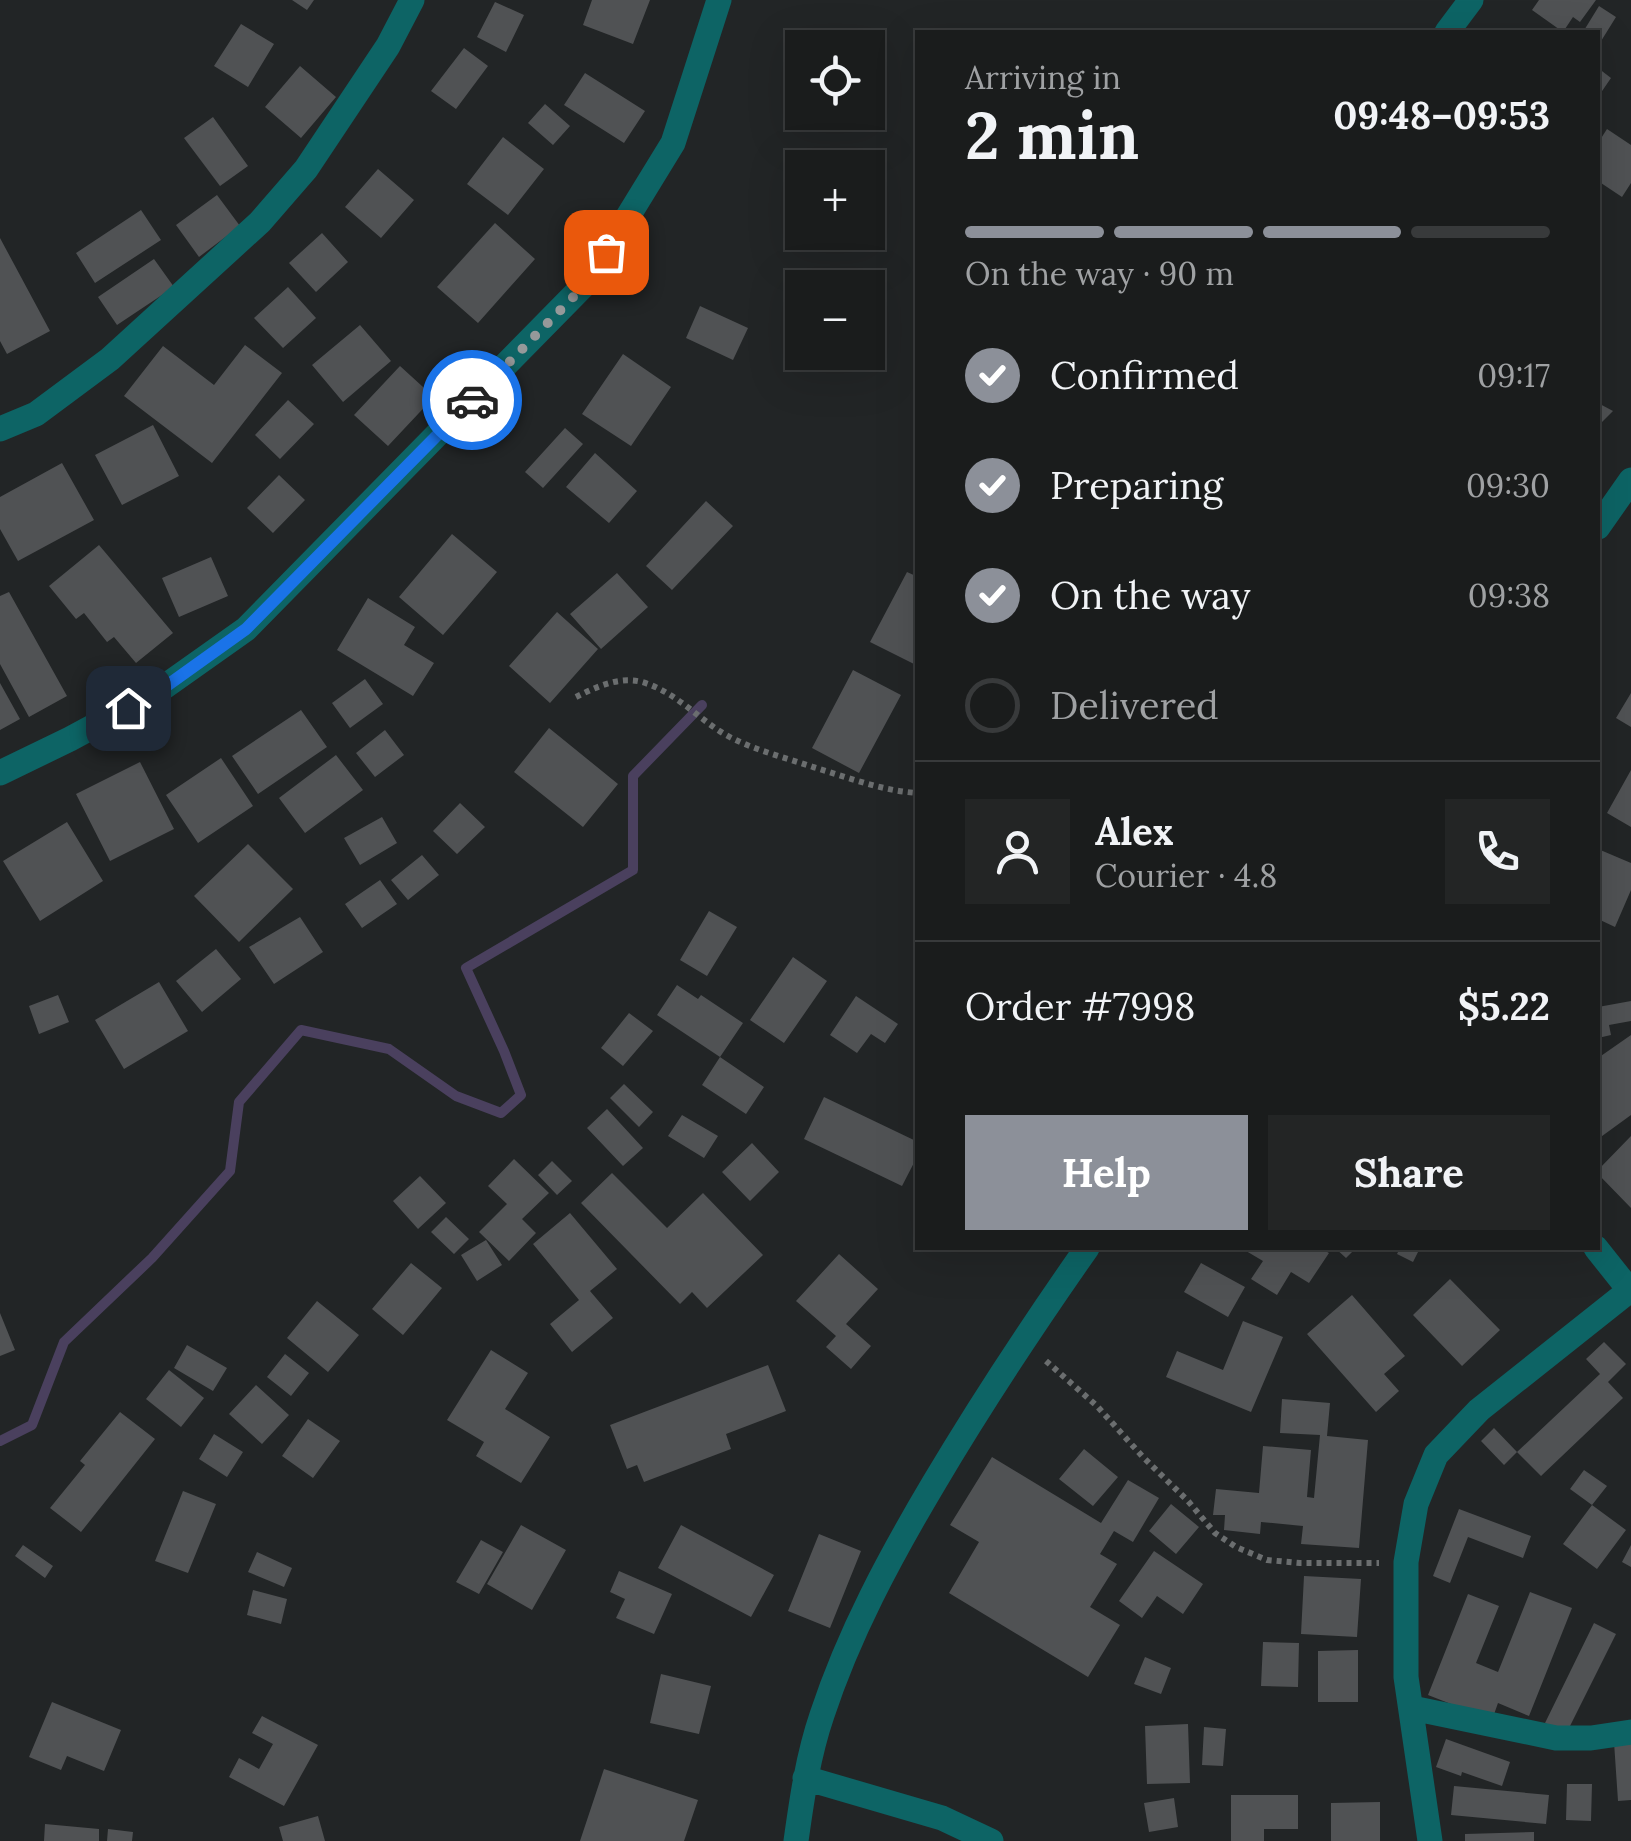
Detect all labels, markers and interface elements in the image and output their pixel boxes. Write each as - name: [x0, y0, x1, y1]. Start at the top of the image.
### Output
- map controls: [785, 30, 885, 370]
- button: locate: [785, 30, 885, 130]
- text: Arriving in: [965, 57, 1121, 98]
- text: 09:48–09:53: [1333, 91, 1550, 139]
- text: 2 min: [965, 94, 1139, 177]
- button: +: [785, 150, 885, 250]
- pin: [564, 210, 649, 295]
- icon: bag: [579, 225, 634, 280]
- text: On the way · 90 m: [965, 253, 1234, 294]
- button: −: [785, 270, 885, 370]
- icon: check: [965, 348, 1020, 403]
- courier: [422, 350, 522, 450]
- text: Confirmed: [1050, 351, 1239, 399]
- text: 09:17: [1477, 355, 1550, 396]
- icon: car: [445, 373, 500, 428]
- icon: check: [965, 458, 1020, 513]
- text: Preparing: [1050, 461, 1223, 509]
- text: 09:30: [1466, 465, 1550, 506]
- icon: check: [965, 568, 1020, 623]
- text: On the way: [1050, 571, 1251, 619]
- text: 09:38: [1468, 575, 1550, 616]
- pin: [86, 666, 171, 751]
- icon: home: [101, 681, 156, 736]
- text: Delivered: [1050, 681, 1219, 729]
- button: person: [965, 799, 1070, 904]
- button: phone: [1445, 799, 1550, 904]
- text: Alex: [1095, 807, 1174, 855]
- text: Courier · 4.8: [1095, 855, 1277, 896]
- text: Order #7998: [965, 982, 1195, 1030]
- text: $5.22: [1458, 982, 1550, 1030]
- button: Help: [965, 1115, 1248, 1230]
- button: Share: [1268, 1115, 1550, 1230]

